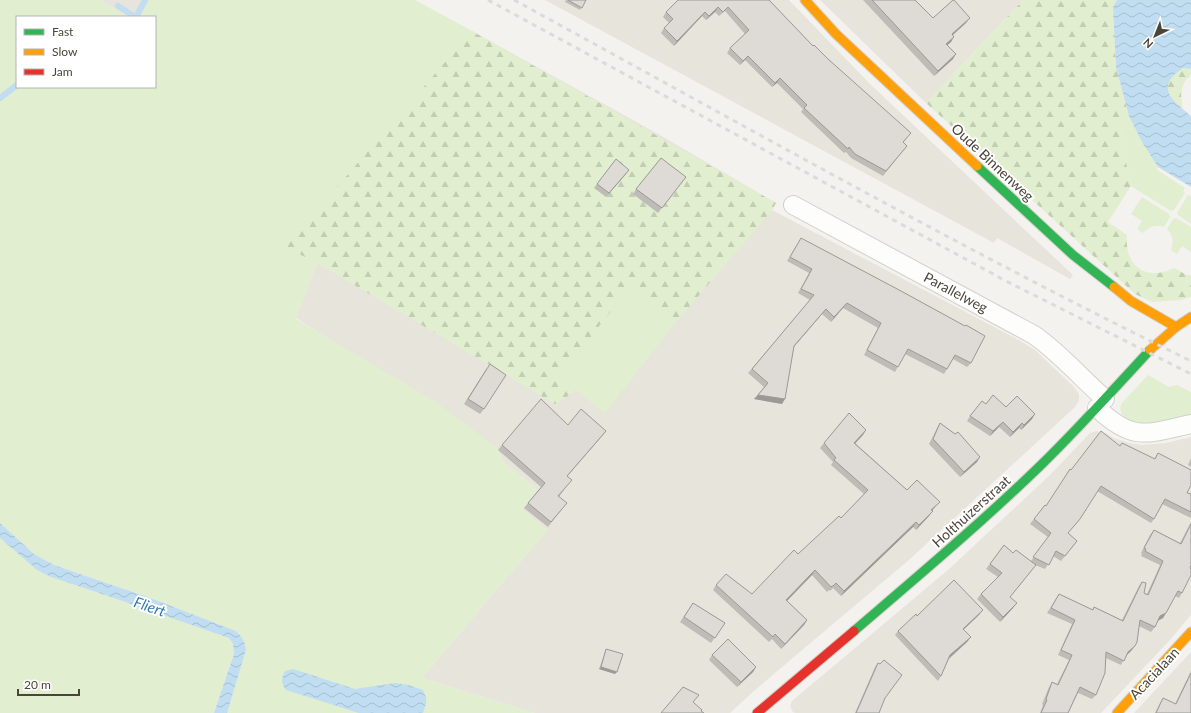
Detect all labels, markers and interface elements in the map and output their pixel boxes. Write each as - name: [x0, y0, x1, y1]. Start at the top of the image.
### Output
- legend: [16, 16, 156, 88]
- north arrow: [1135, 16, 1175, 56]
- text: Fast: [52, 24, 74, 39]
- text: N: [1140, 36, 1155, 51]
- text: Slow: [52, 44, 78, 59]
- text: Jam: [52, 64, 73, 79]
- street label: Oude Binnenweg: [948, 120, 1038, 204]
- street label: Parallelweg: [921, 268, 991, 316]
- street label: Holthuizerstraat: [928, 471, 1014, 551]
- water label: Fliert: [132, 592, 169, 620]
- street label: Acacialaan: [1126, 643, 1182, 703]
- scale bar: [18, 671, 79, 697]
- text: 20 m: [24, 677, 51, 692]

